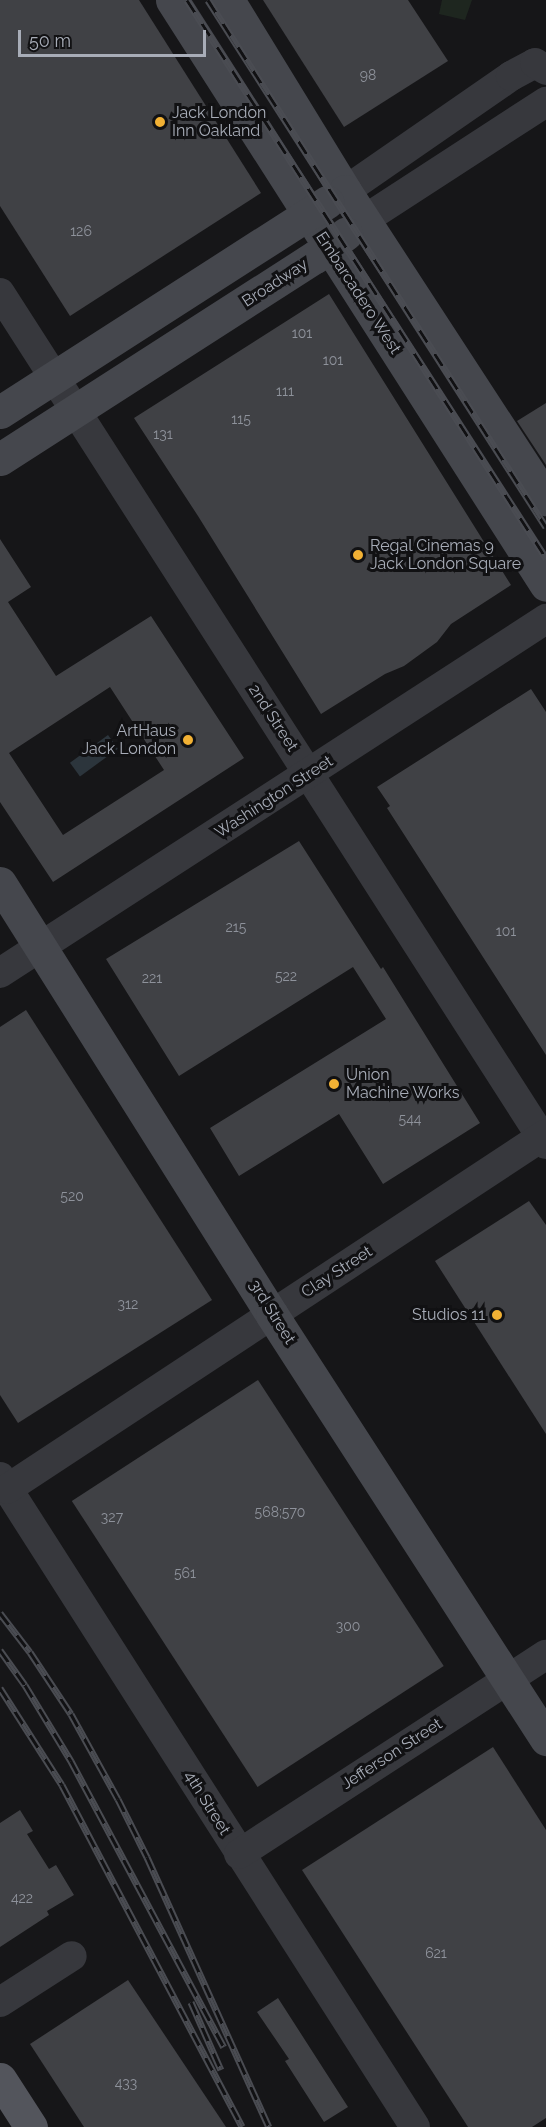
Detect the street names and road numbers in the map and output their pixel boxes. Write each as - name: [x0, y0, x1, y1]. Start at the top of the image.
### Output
- street label: Embarcadero West: [311, 228, 405, 358]
- street label: Broadway: [239, 255, 311, 311]
- street label: 2nd Street: [244, 681, 302, 755]
- street label: Washington Street: [211, 752, 337, 842]
- street label: Clay Street: [298, 1242, 376, 1302]
- street label: 3rd Street: [245, 1276, 299, 1348]
- street label: Jefferson Street: [338, 1714, 446, 1794]
- street label: 4th Street: [180, 1767, 234, 1839]

